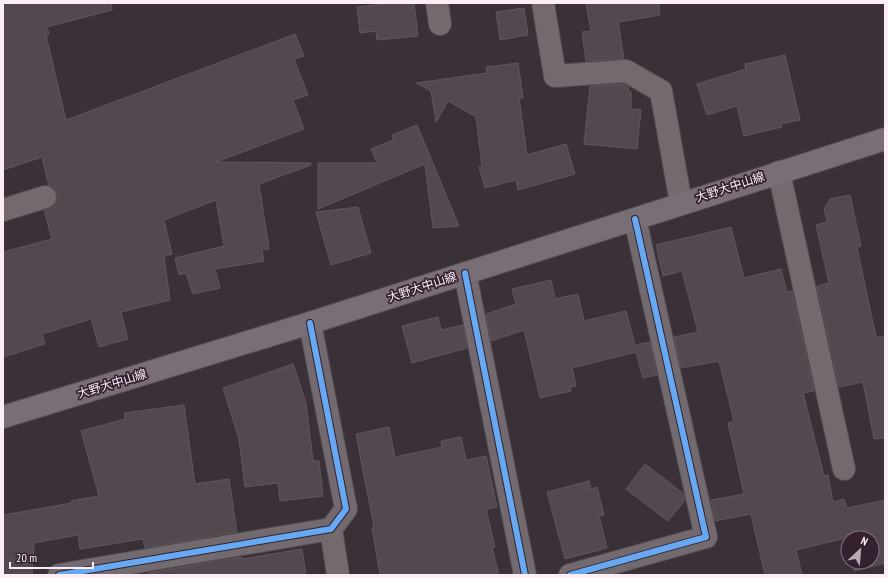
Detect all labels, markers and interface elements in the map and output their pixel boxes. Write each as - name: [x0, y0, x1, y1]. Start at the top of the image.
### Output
- street label: 大野大中山線: [693, 168, 766, 205]
- street label: 大野大中山線: [385, 268, 458, 305]
- street label: 大野大中山線: [75, 366, 148, 401]
- north arrow: [840, 530, 880, 570]
- text: N: [859, 533, 870, 549]
- scale bar: [10, 544, 93, 570]
- text: 20 m: [16, 550, 37, 565]

